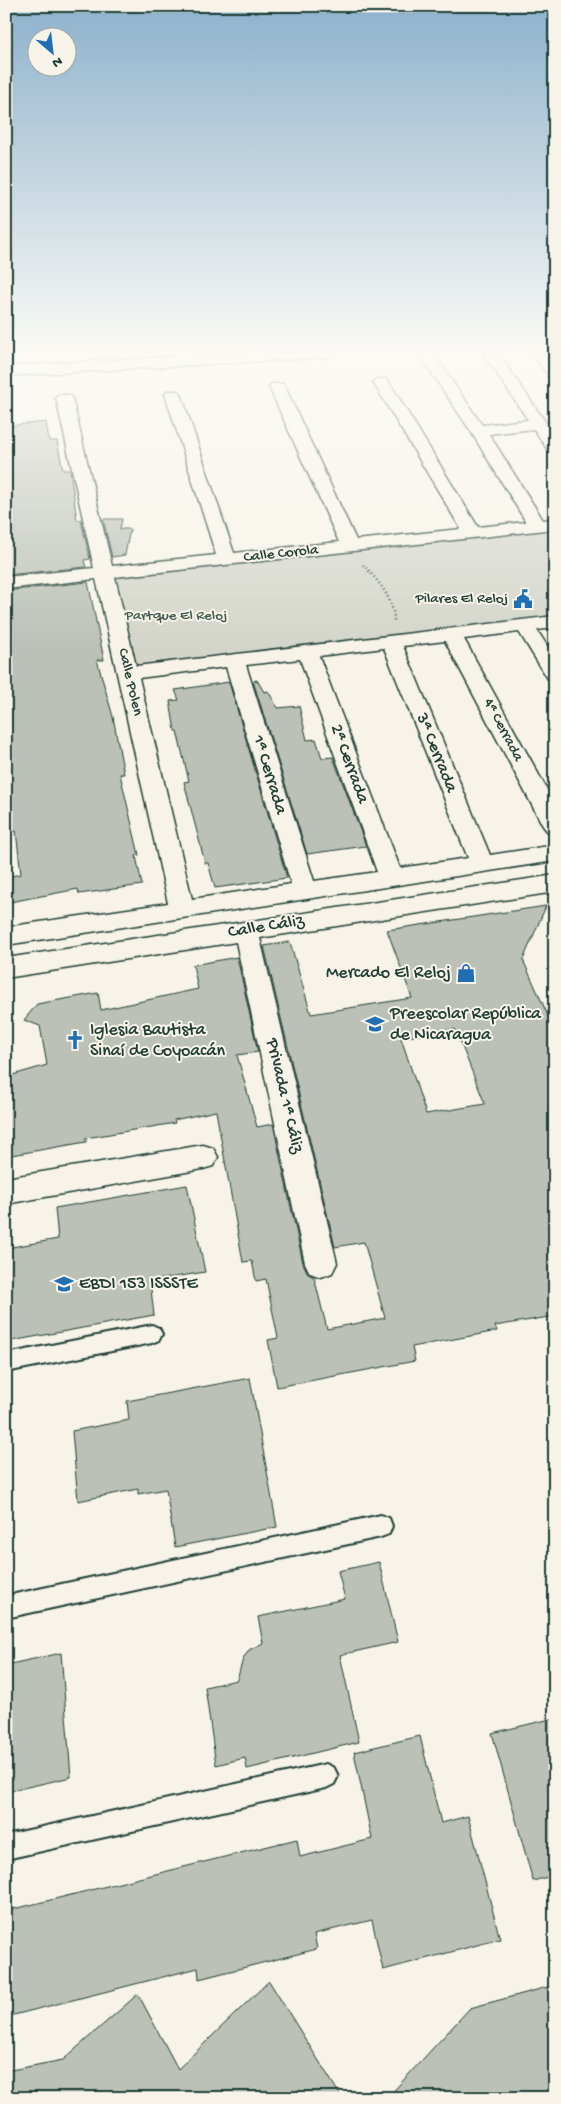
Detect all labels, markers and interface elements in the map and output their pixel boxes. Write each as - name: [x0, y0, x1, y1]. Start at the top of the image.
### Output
- north arrow: [28, 28, 78, 78]
- text: N: [49, 52, 65, 71]
- street label: Calle Corola: [243, 541, 320, 567]
- public building icon: Pilares El Reloj: [512, 588, 534, 610]
- place label: Pilares El Reloj: [414, 590, 508, 608]
- park label: Partque El Reloj: [124, 607, 227, 625]
- street label: Calle Polen: [114, 647, 146, 717]
- street label: 4ª Cerrada: [479, 695, 527, 765]
- street label: 3ª Cerrada: [410, 709, 462, 797]
- street label: 2ª Cerrada: [325, 721, 373, 808]
- street label: 1ª Cerrada: [247, 732, 291, 818]
- street label: Calle Cáliz: [226, 910, 307, 943]
- shop icon: Mercado El Reloj: [455, 962, 477, 984]
- place label: Mercado El Reloj: [326, 963, 451, 984]
- place label: Preescolar República de Nicaragua: [389, 1004, 542, 1046]
- school or university icon: Preescolar República de Nicaragua: [364, 1013, 386, 1035]
- place label: Iglesia Bautista Sinaí de Coyoacán: [90, 1020, 225, 1062]
- church icon: Iglesia Bautista Sinaí de Coyoacán: [64, 1029, 86, 1051]
- street label: Privada 1ª Cáliz: [260, 1035, 308, 1157]
- school or university icon: EBDI 153 ISSSTE: [53, 1273, 75, 1295]
- place label: EBDI 153 ISSSTE: [79, 1274, 198, 1295]

